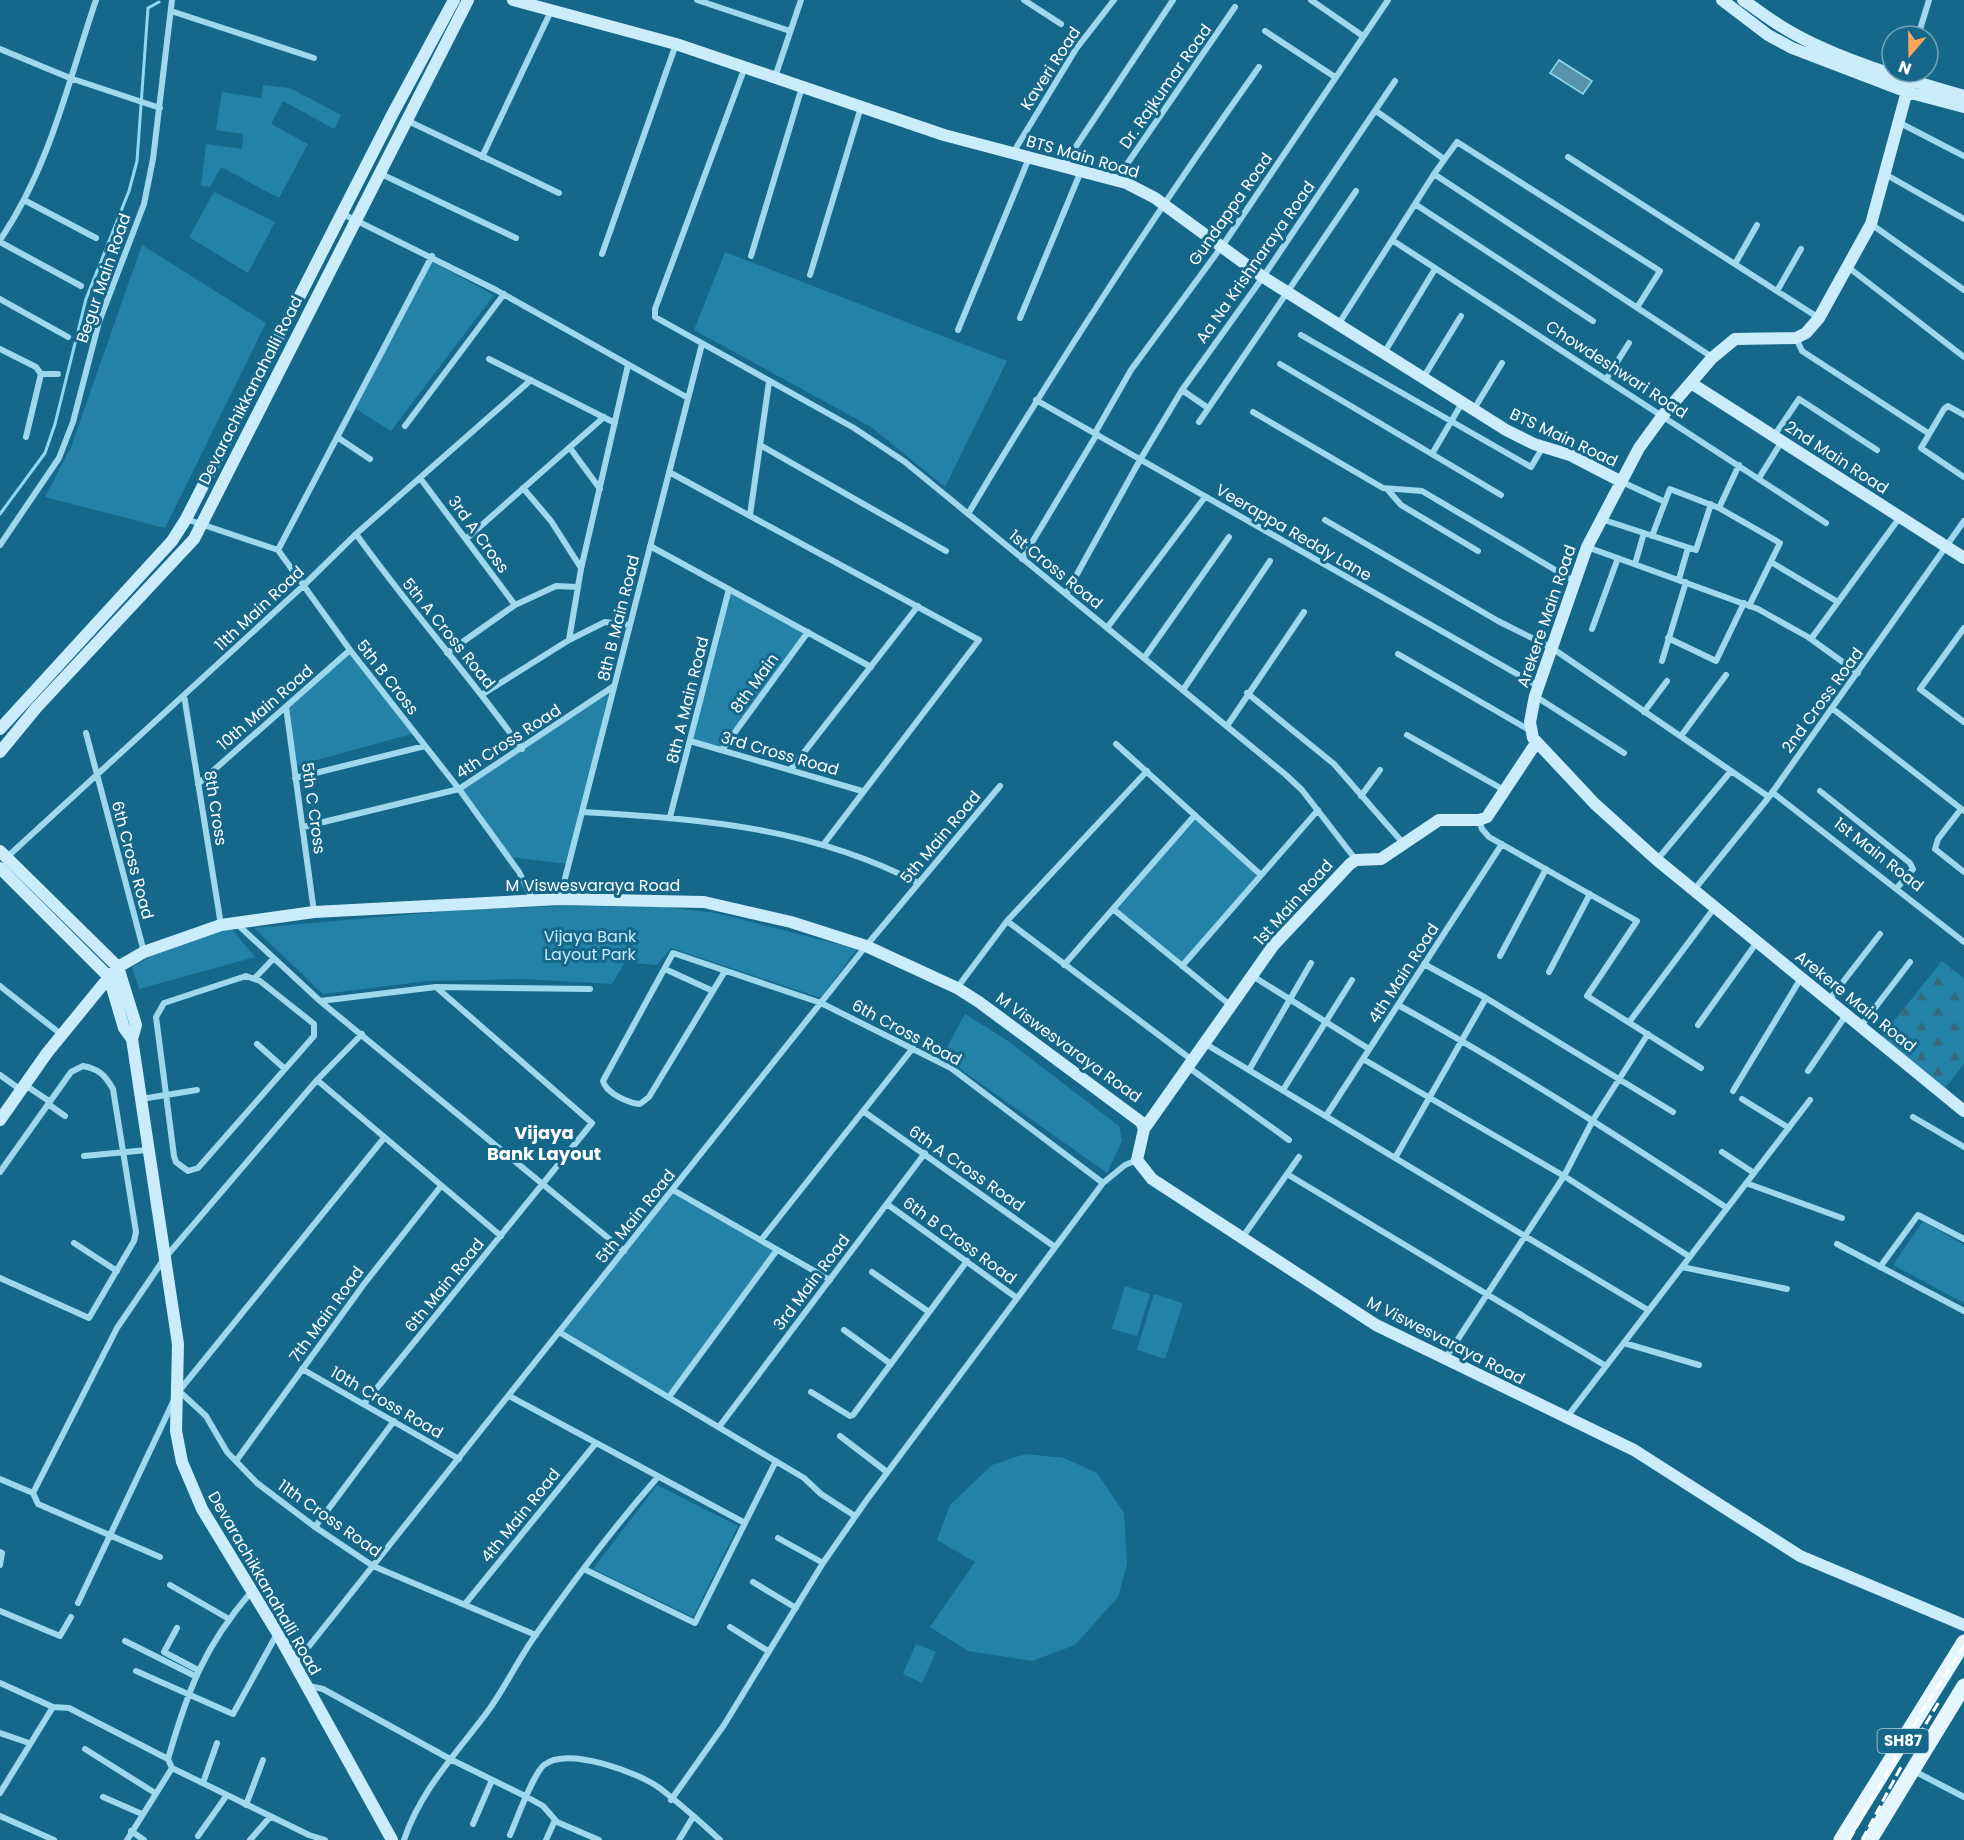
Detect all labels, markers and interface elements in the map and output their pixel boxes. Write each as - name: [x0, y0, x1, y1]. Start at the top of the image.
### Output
- street label: Dr. Rajkumar Road: [1114, 19, 1217, 153]
- street label: Kaveri Road: [1015, 22, 1086, 114]
- north arrow: [1880, 24, 1940, 84]
- text: N: [1895, 55, 1915, 80]
- street label: BTS Main Road: [1024, 129, 1142, 184]
- street label: Gundappa Road: [1183, 148, 1278, 270]
- street label: Aa Na Krishnaraya Road: [1190, 176, 1320, 348]
- street label: Begur Main Road: [71, 210, 136, 346]
- street label: Devarachikkanahalli Road: [193, 292, 308, 488]
- street label: Chowdeshwari Road: [1541, 315, 1692, 424]
- street label: BTS Main Road: [1506, 402, 1622, 473]
- street label: 2nd Main Road: [1780, 415, 1893, 500]
- street label: Veerappa Reddy Lane: [1212, 478, 1376, 587]
- street label: 3rd A Cross: [443, 491, 515, 578]
- street label: 1st Cross Road: [1004, 524, 1107, 614]
- street label: Arekere Main Road: [1511, 542, 1582, 691]
- street label: 8th B Main Road: [592, 553, 645, 684]
- street label: 11th Main Road: [209, 561, 309, 656]
- street label: 5th A Cross Road: [397, 573, 501, 694]
- street label: 8th A Main Road: [661, 634, 714, 766]
- street label: 5th B Cross: [351, 635, 424, 720]
- street label: 2nd Cross Road: [1776, 643, 1869, 758]
- street label: 8th Main: [725, 649, 784, 718]
- street label: 10th Main Road: [212, 659, 318, 755]
- street label: 4th Cross Road: [451, 699, 566, 784]
- street label: 3rd Cross Road: [718, 726, 841, 781]
- street label: 5th C Cross: [296, 761, 331, 855]
- street label: 8th Cross: [198, 769, 233, 847]
- street label: 5th Main Road: [895, 786, 986, 889]
- street label: 6th Cross Road: [106, 798, 159, 922]
- street label: 1st Main Road: [1829, 812, 1928, 897]
- street label: 1st Main Road: [1249, 854, 1338, 950]
- street label: M Viswesvaraya Road: [506, 874, 680, 897]
- street label: 4th Main Road: [1362, 919, 1444, 1028]
- park label: Vijaya Bank Layout Park: [544, 925, 637, 966]
- street label: Arekere Main Road: [1790, 945, 1921, 1057]
- street label: M Viswesvaraya Road: [991, 987, 1146, 1108]
- street label: 6th Cross Road: [848, 994, 966, 1071]
- district label: Vijaya Bank Layout: [487, 1120, 601, 1166]
- street label: 6th A Cross Road: [904, 1120, 1029, 1217]
- street label: 5th Main Road: [590, 1164, 681, 1268]
- street label: 6th B Cross Road: [898, 1191, 1021, 1290]
- street label: 3rd Main Road: [768, 1229, 855, 1335]
- street label: 6th Main Road: [399, 1233, 490, 1337]
- street label: 7th Main Road: [284, 1262, 369, 1367]
- street label: M Viswesvaraya Road: [1363, 1291, 1529, 1390]
- street label: 10th Cross Road: [326, 1361, 447, 1444]
- street label: 4th Main Road: [475, 1463, 566, 1567]
- street label: 11th Cross Road: [273, 1474, 386, 1563]
- street label: Devarachikkanahalli Road: [202, 1487, 327, 1679]
- road number: SH87: [1878, 1729, 1928, 1753]

